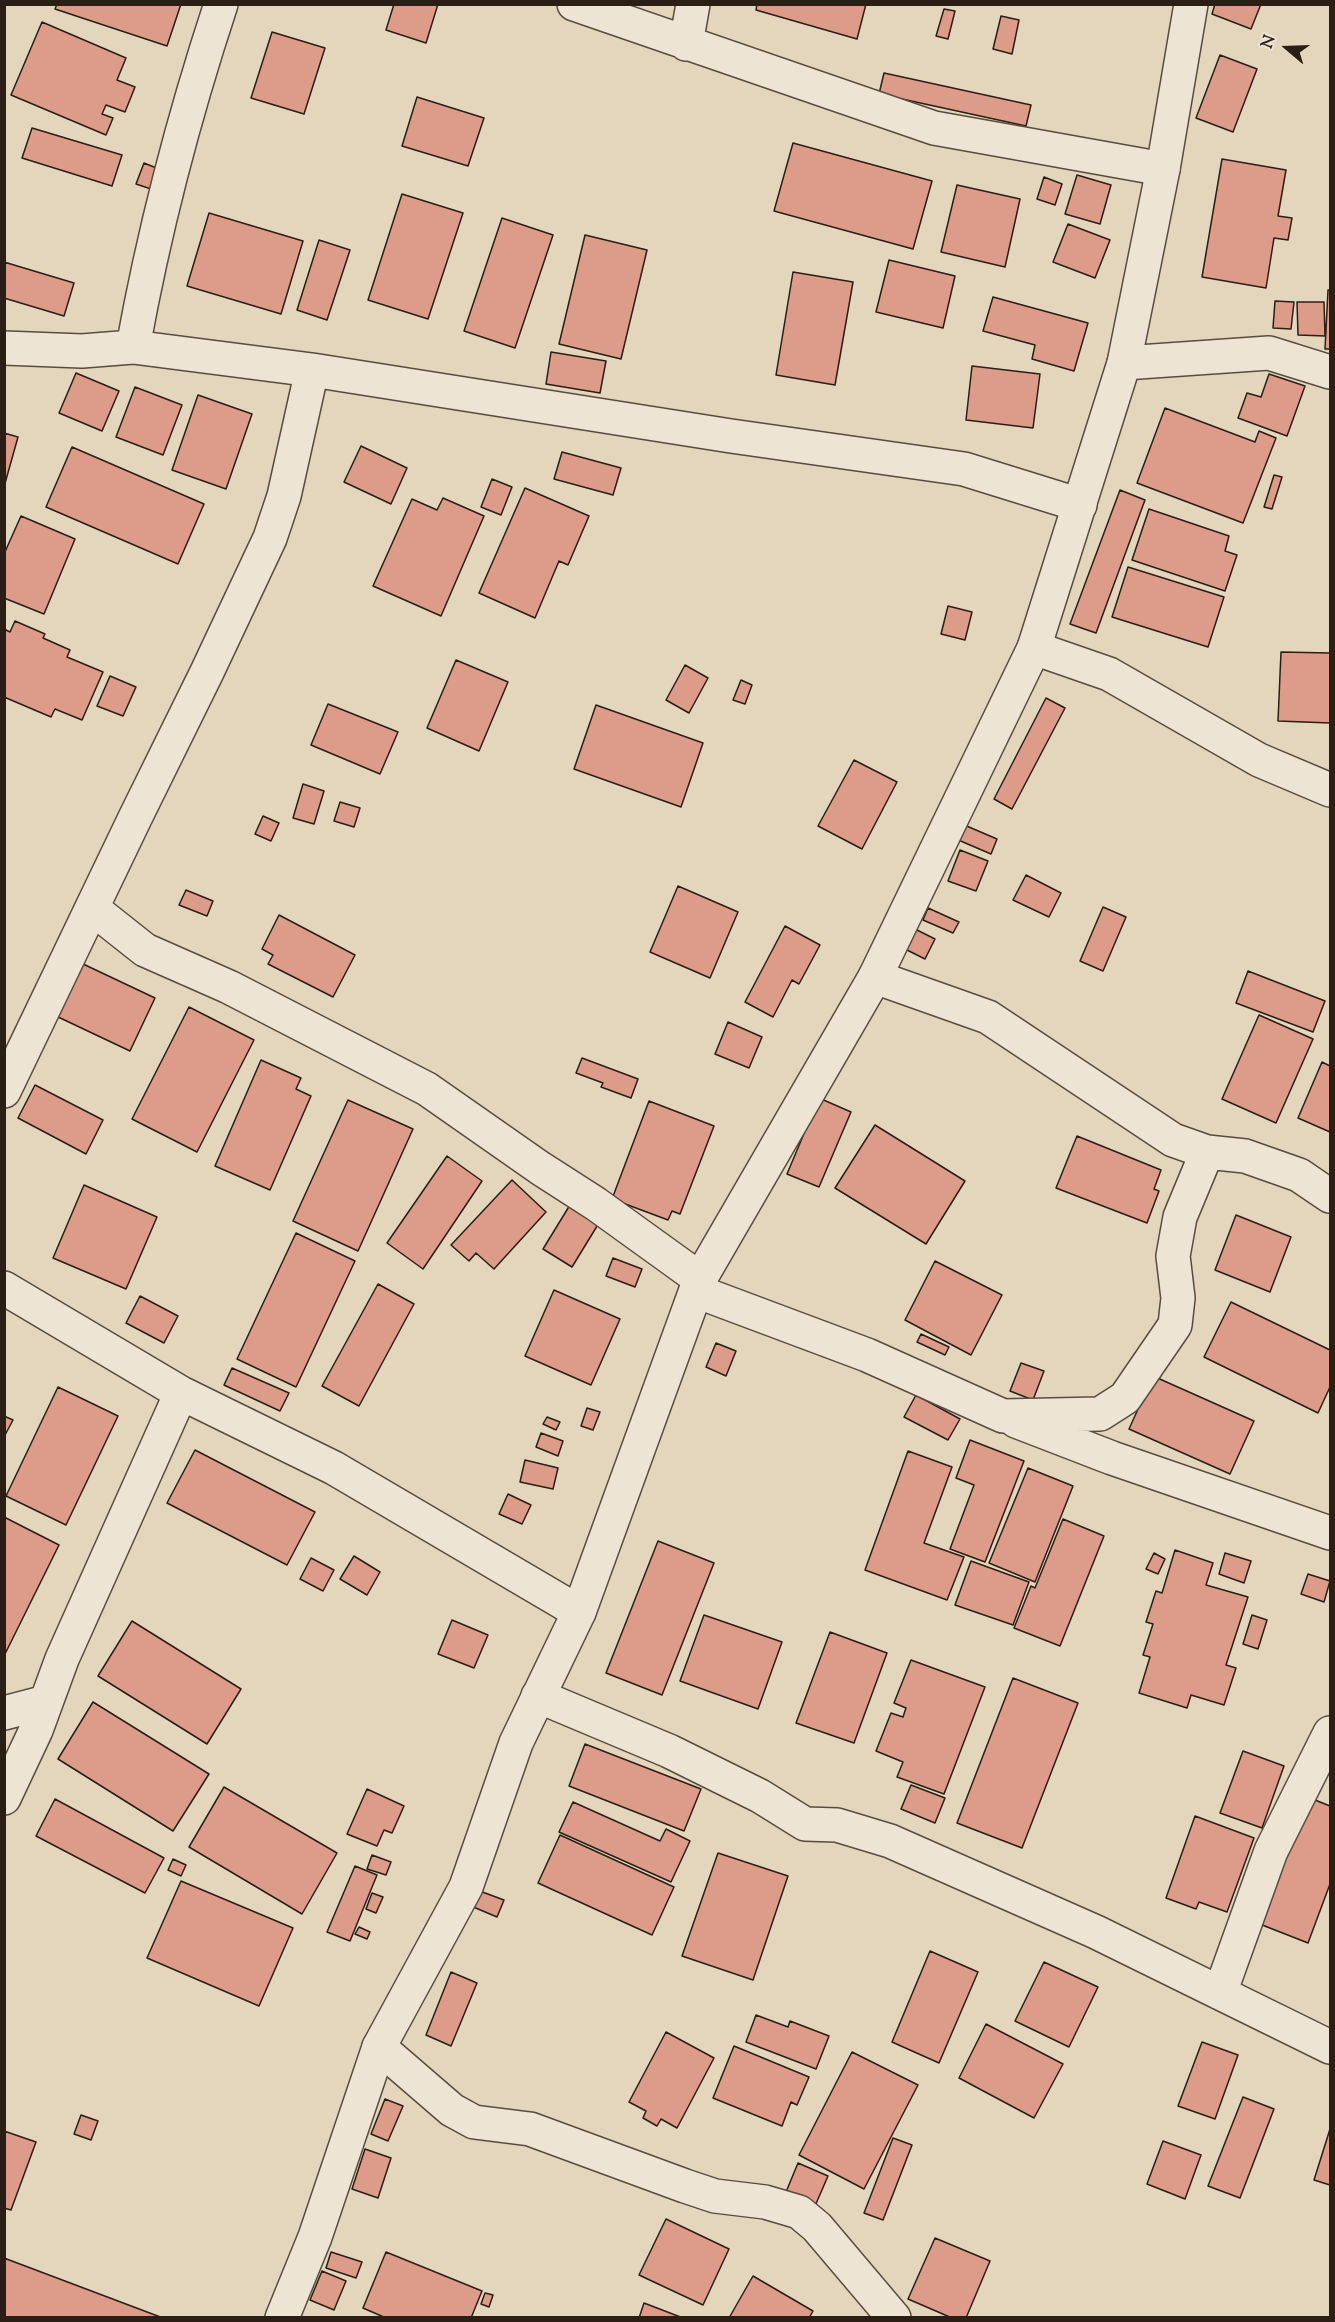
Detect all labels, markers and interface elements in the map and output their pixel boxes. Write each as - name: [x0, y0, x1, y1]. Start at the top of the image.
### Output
- north arrow: [1257, 18, 1317, 78]
- text: N: [1257, 32, 1282, 52]

